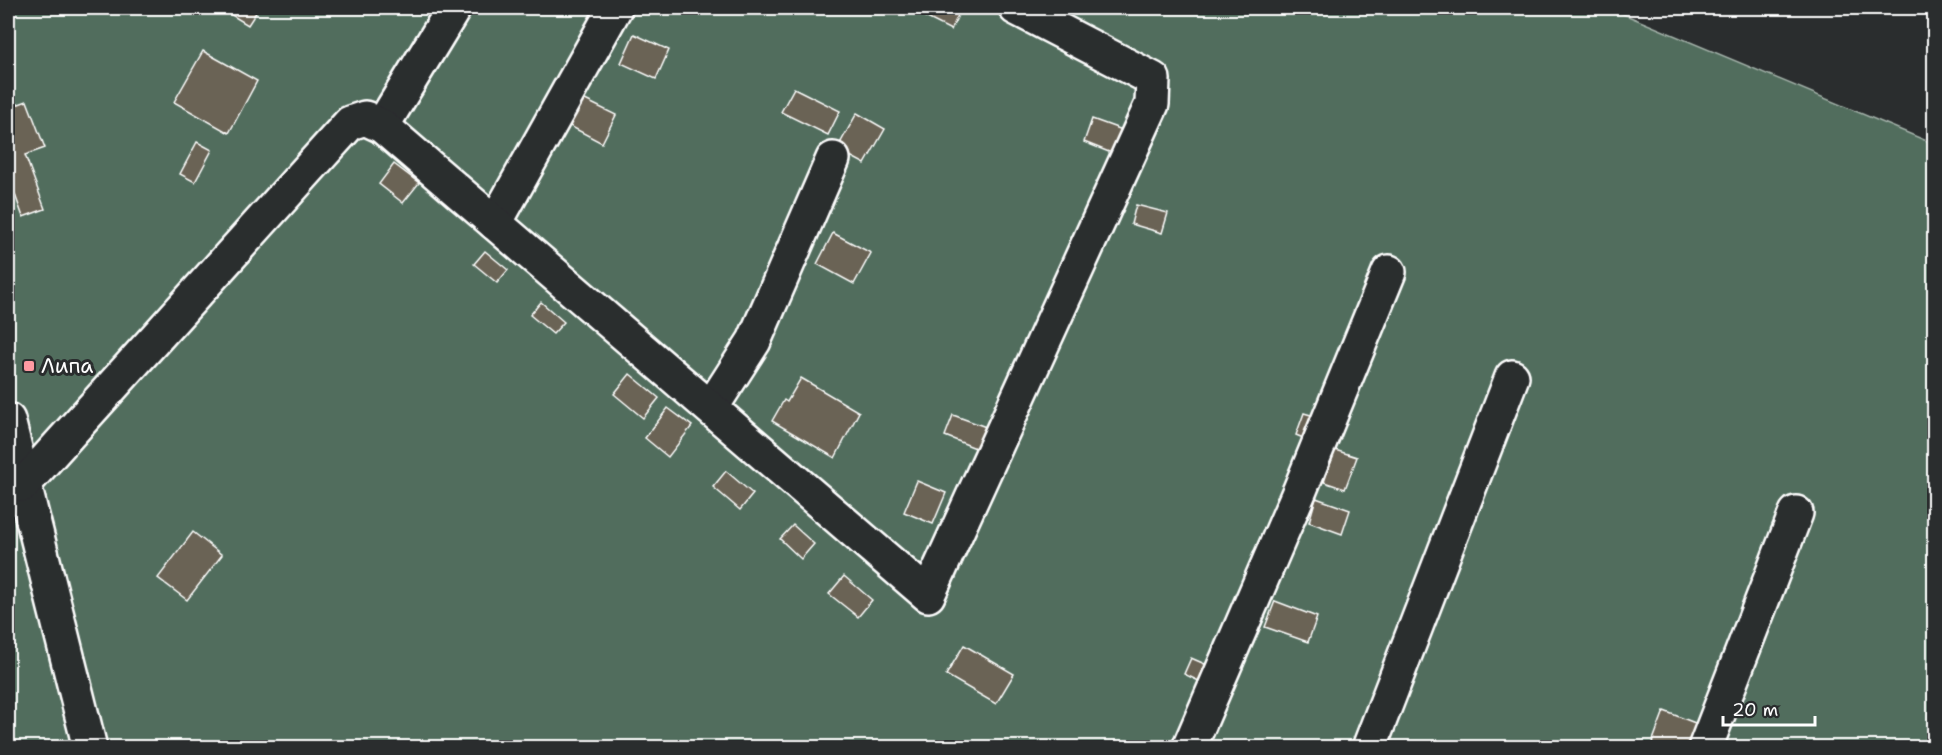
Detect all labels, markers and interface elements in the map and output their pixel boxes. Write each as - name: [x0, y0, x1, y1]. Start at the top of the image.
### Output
- place label: Липа: [41, 352, 93, 380]
- marker: Липа: [22, 359, 36, 373]
- scale bar: [1723, 689, 1814, 727]
- text: 20 m: [1732, 698, 1778, 722]

